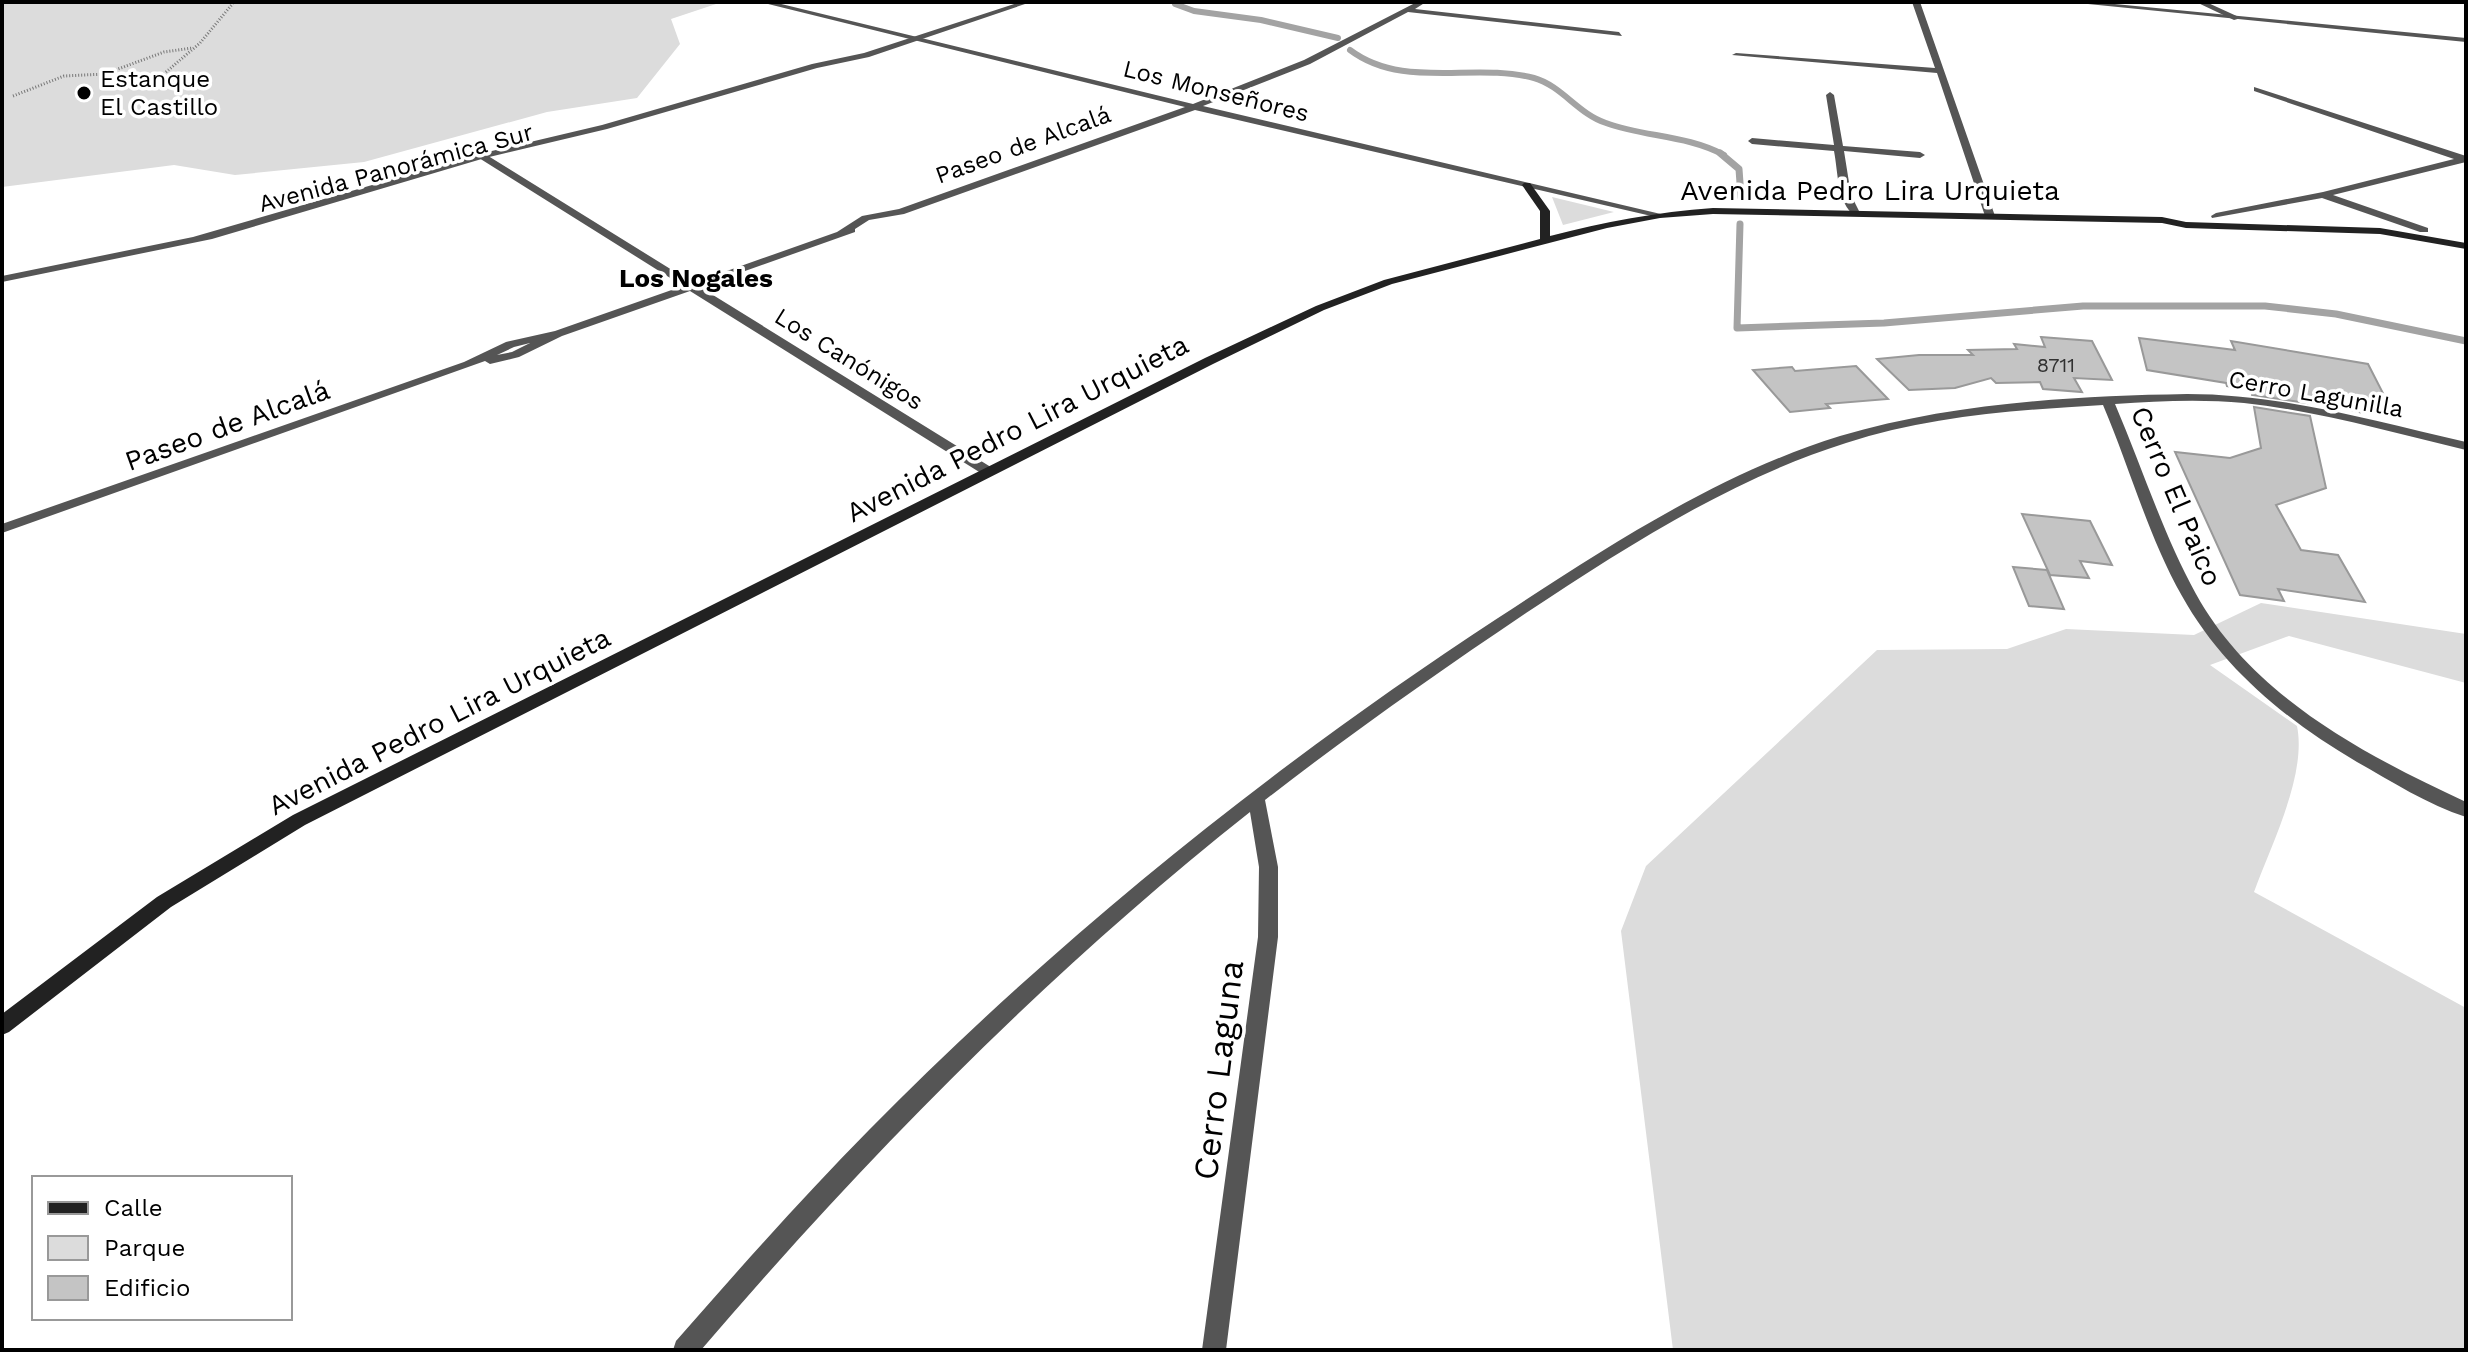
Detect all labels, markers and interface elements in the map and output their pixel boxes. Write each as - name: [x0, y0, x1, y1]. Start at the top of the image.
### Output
- street label: Los Monseñores: [1120, 54, 1312, 128]
- place label: Estanque El Castillo: [100, 65, 218, 121]
- marker: Estanque El Castillo: [75, 84, 93, 102]
- street label: Paseo de Alcalá: [931, 100, 1115, 190]
- street label: Avenida Panorámica Sur: [256, 118, 537, 218]
- street label: Avenida Pedro Lira Urquieta: [1680, 174, 2060, 207]
- district label: Los Nogales: [619, 263, 773, 293]
- street label: Los Canónigos: [770, 302, 928, 416]
- street label: Avenida Pedro Lira Urquieta: [841, 328, 1194, 529]
- house number: 8711: [2037, 353, 2075, 377]
- street label: Cerro Lagunilla: [2226, 365, 2406, 423]
- street label: Paseo de Alcalá: [120, 373, 334, 478]
- street label: Cerro El Paico: [2124, 401, 2229, 591]
- street label: Avenida Pedro Lira Urquieta: [263, 621, 616, 822]
- street label: Cerro Laguna: [1185, 958, 1251, 1182]
- legend: [32, 1176, 292, 1320]
- text: Calle: [104, 1194, 163, 1222]
- text: Parque: [104, 1234, 185, 1262]
- text: Edificio: [104, 1274, 190, 1302]

